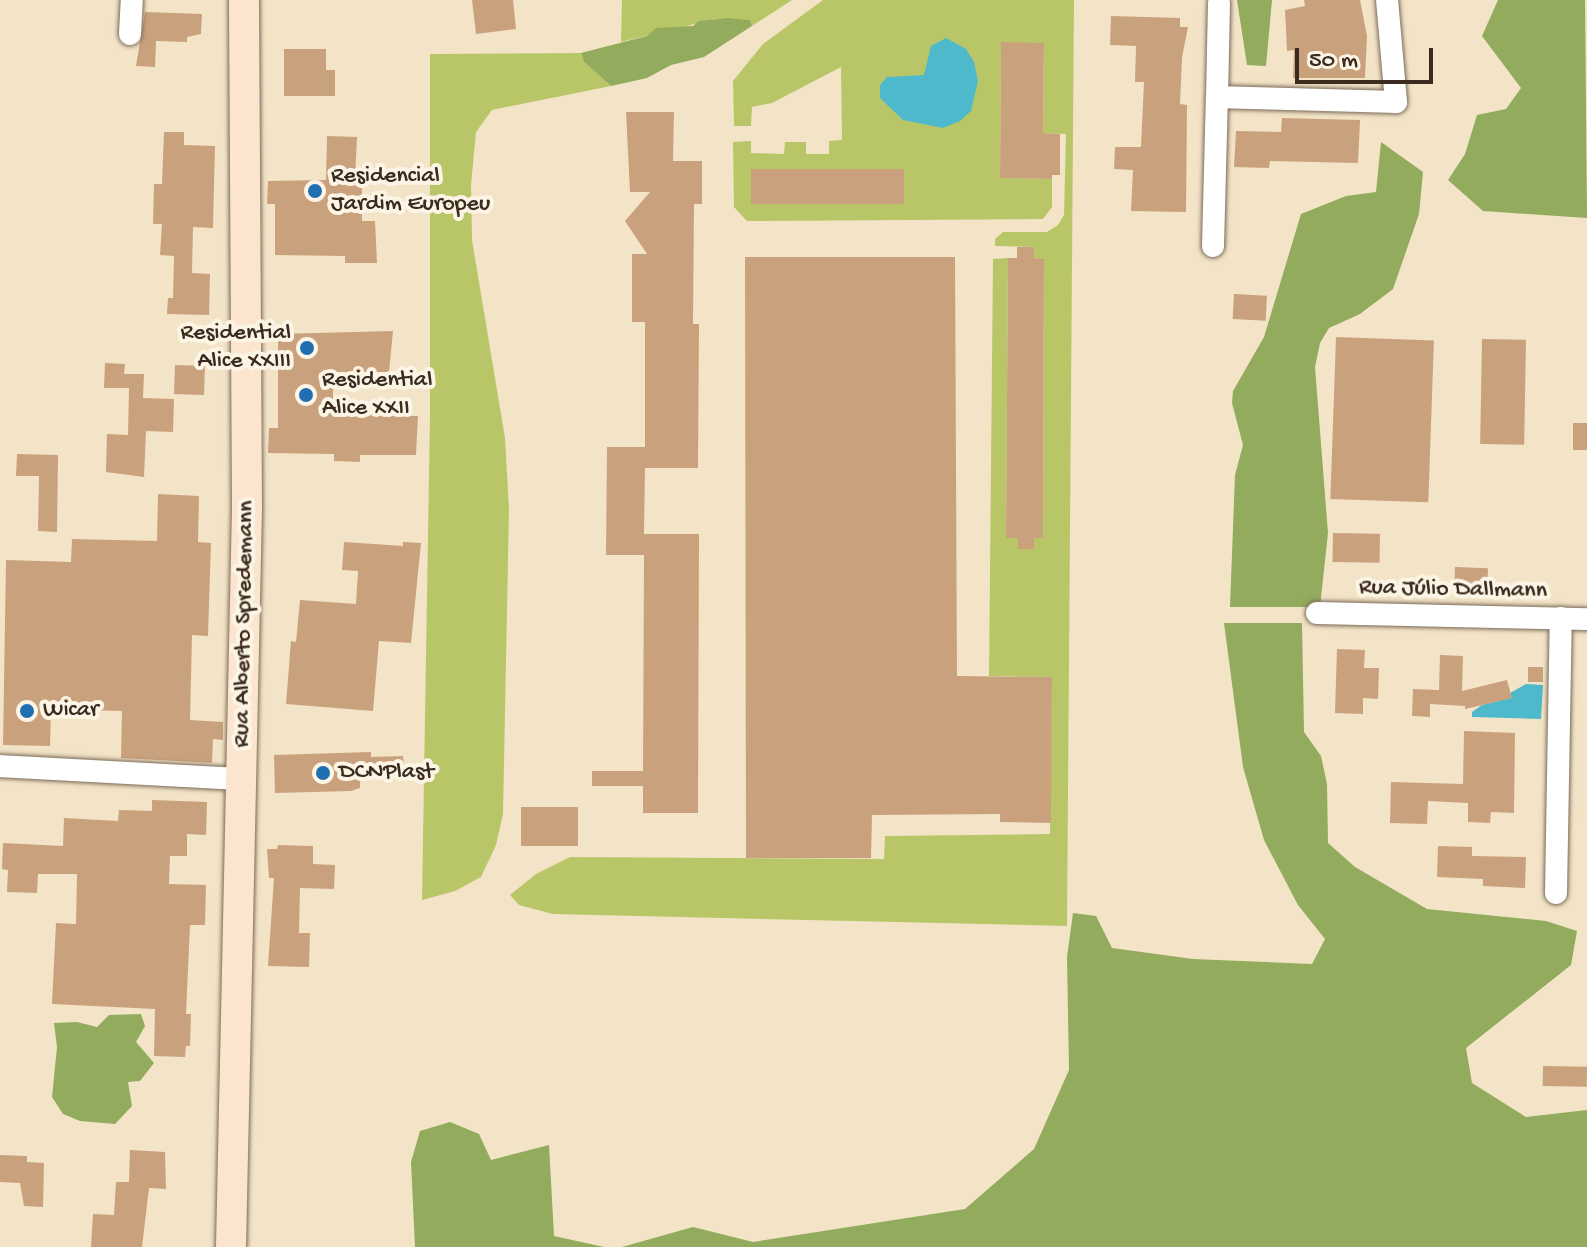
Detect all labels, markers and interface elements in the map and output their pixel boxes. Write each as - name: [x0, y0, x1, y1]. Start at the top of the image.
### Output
- scale bar: [1299, 32, 1437, 82]
- text: 50 m: [1309, 47, 1358, 76]
- place label: Residencial Jardim Europeu: [331, 163, 490, 219]
- marker: Residencial Jardim Europeu: [306, 182, 324, 200]
- place label: Residential Alice XXIII: [181, 320, 291, 376]
- marker: Residential Alice XXIII: [298, 339, 316, 357]
- place label: Residential Alice XXII: [322, 367, 432, 423]
- marker: Residential Alice XXII: [297, 386, 315, 404]
- street label: Rua Alberto Spredemann: [228, 500, 262, 748]
- street label: Rua Júlio Dallmann: [1359, 574, 1547, 606]
- place label: Wicar: [43, 697, 99, 725]
- marker: Wicar: [18, 702, 36, 720]
- place label: DCNPlast: [339, 759, 434, 787]
- marker: DCNPlast: [314, 764, 332, 782]

